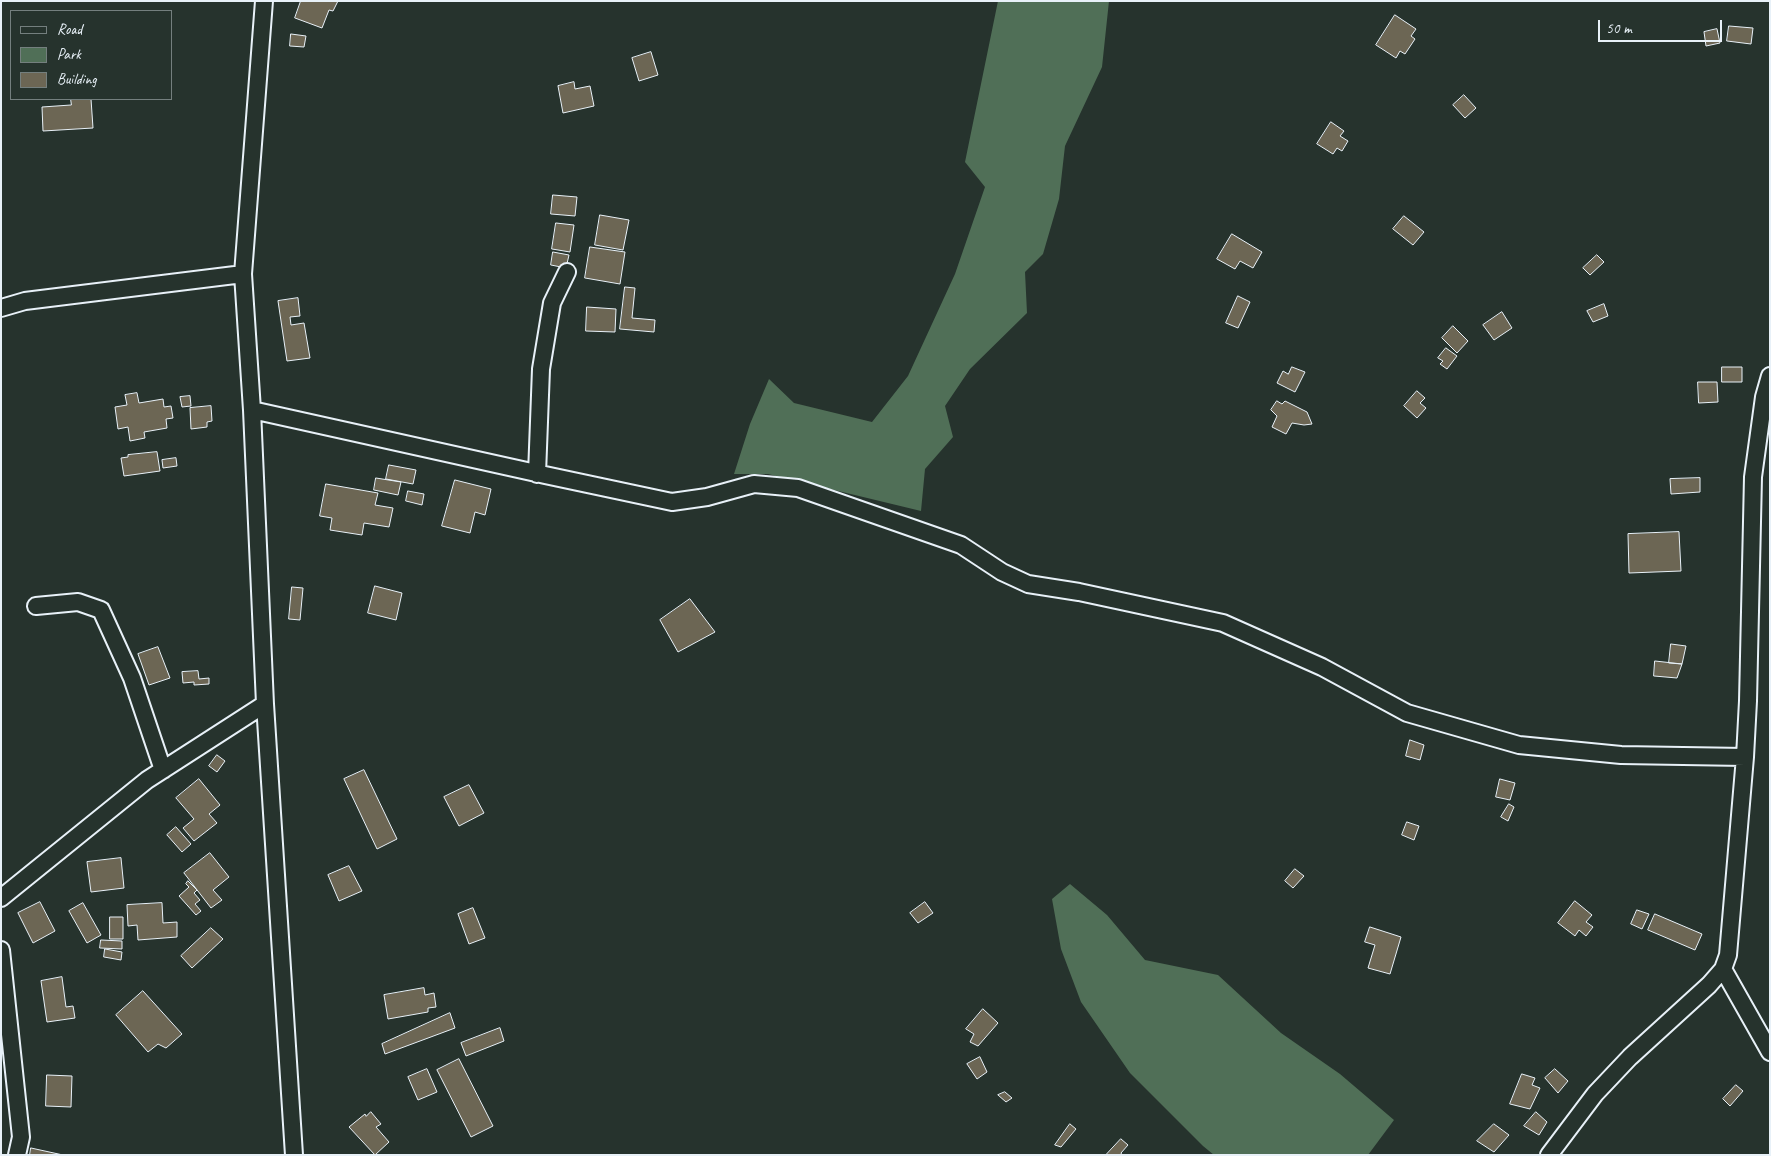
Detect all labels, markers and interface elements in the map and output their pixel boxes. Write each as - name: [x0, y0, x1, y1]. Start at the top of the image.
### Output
- legend: [10, 10, 172, 100]
- scale bar: [1601, 10, 1725, 42]
- text: 50 m: [1606, 19, 1632, 38]
- text: Road: [57, 20, 82, 39]
- text: Park: [57, 45, 81, 64]
- text: Building: [57, 70, 96, 89]

